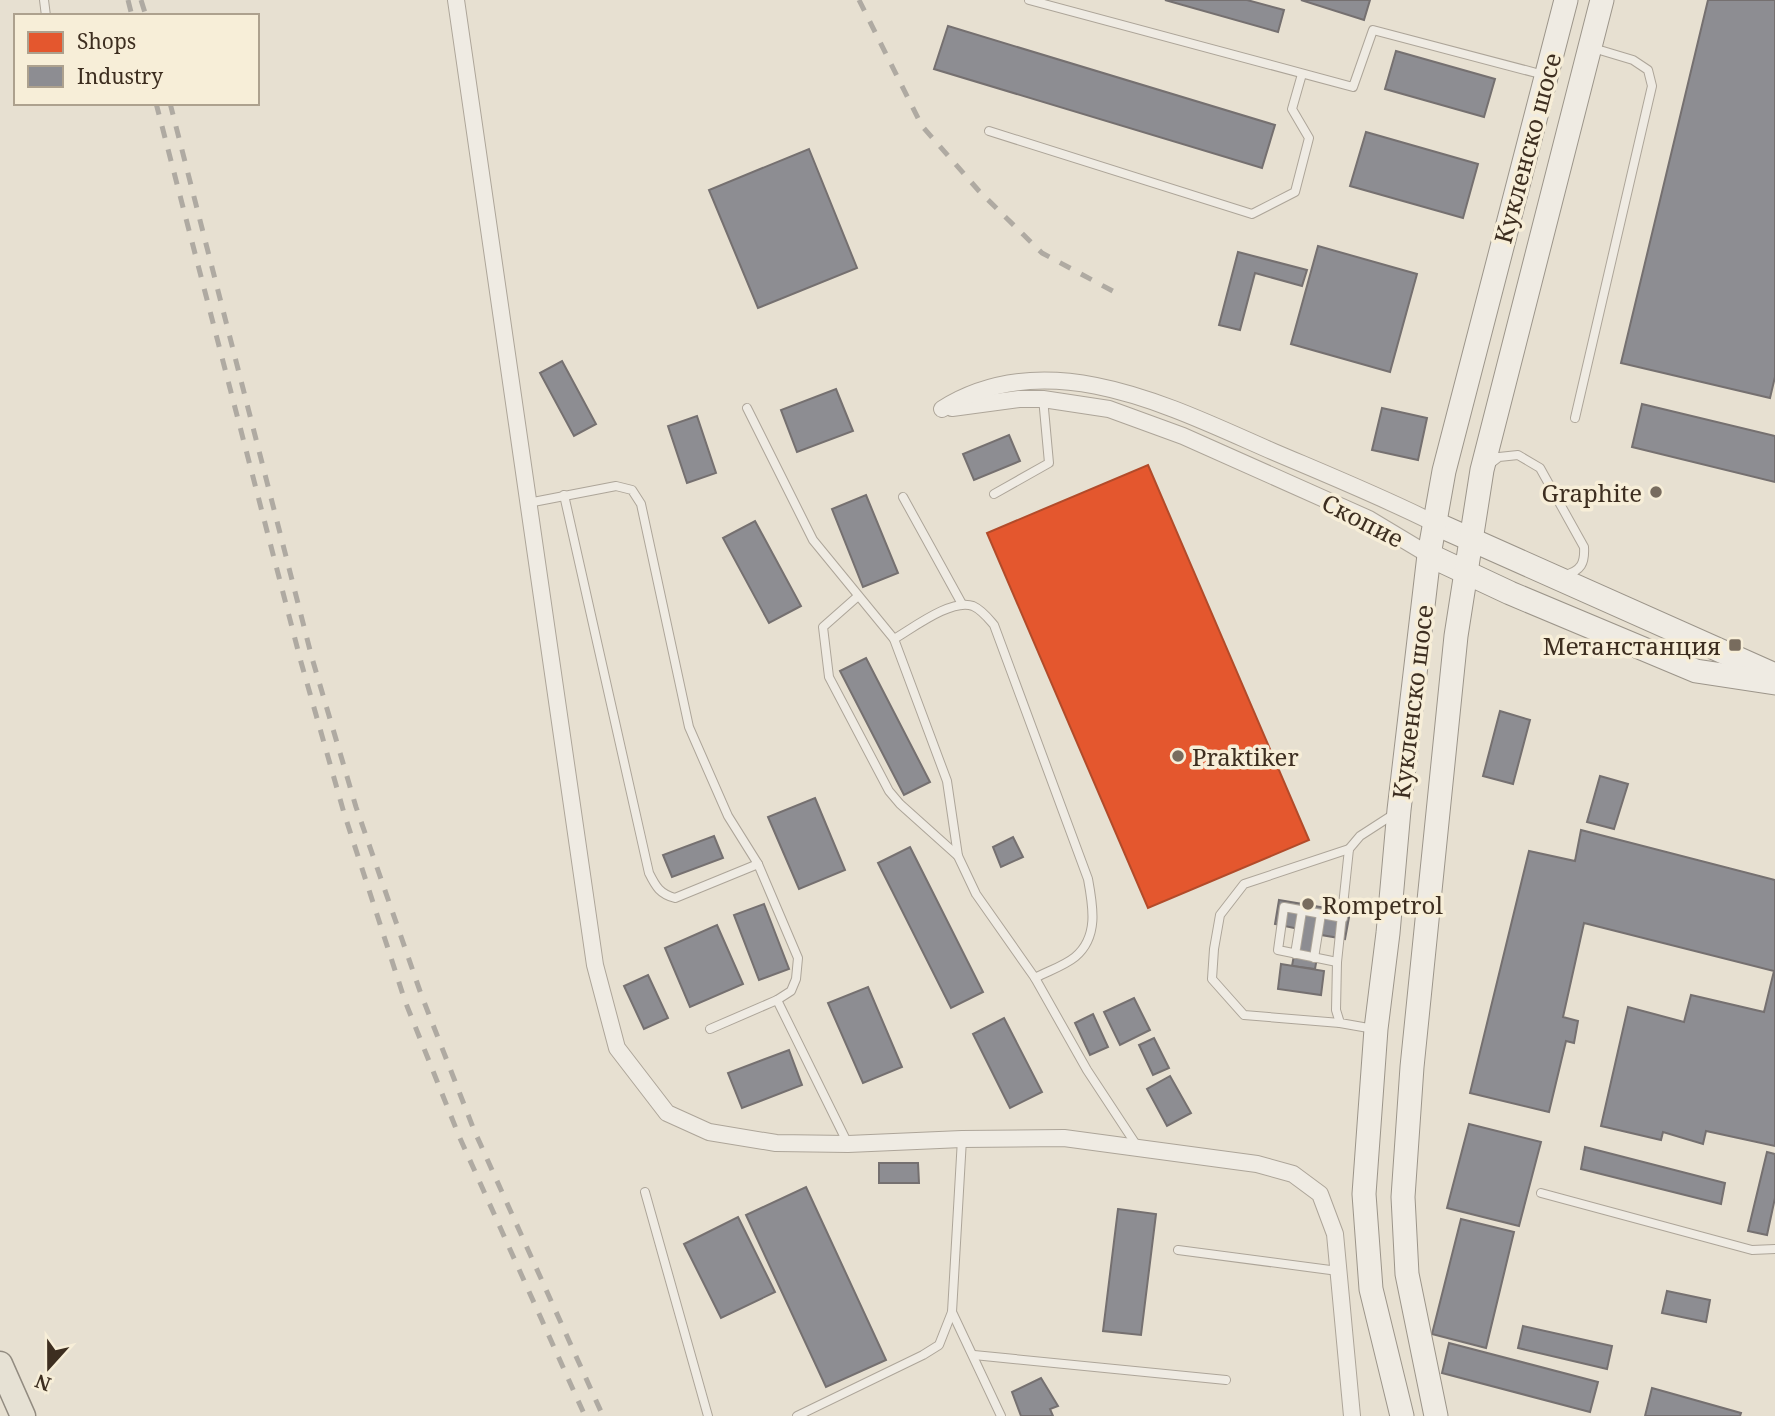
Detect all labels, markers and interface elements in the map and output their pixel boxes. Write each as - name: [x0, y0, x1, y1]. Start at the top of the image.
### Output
- legend: [14, 14, 259, 105]
- text: Shops: [77, 27, 136, 55]
- street label: Кукленско шосе: [1486, 49, 1568, 247]
- text: Industry: [77, 62, 163, 90]
- place label: Graphite: [1542, 476, 1642, 509]
- marker: Graphite: [1648, 484, 1664, 500]
- street label: Скопие: [1316, 485, 1410, 555]
- street label: Кукленско шосе: [1384, 603, 1440, 801]
- place label: Метанстанция: [1543, 629, 1721, 662]
- marker: Метанстанция: [1727, 637, 1743, 653]
- place label: Praktiker: [1192, 740, 1299, 773]
- marker: Praktiker: [1170, 748, 1186, 764]
- place label: Rompetrol: [1322, 888, 1443, 921]
- marker: Rompetrol: [1300, 896, 1316, 912]
- north arrow: [14, 1332, 84, 1402]
- text: N: [31, 1368, 55, 1398]

